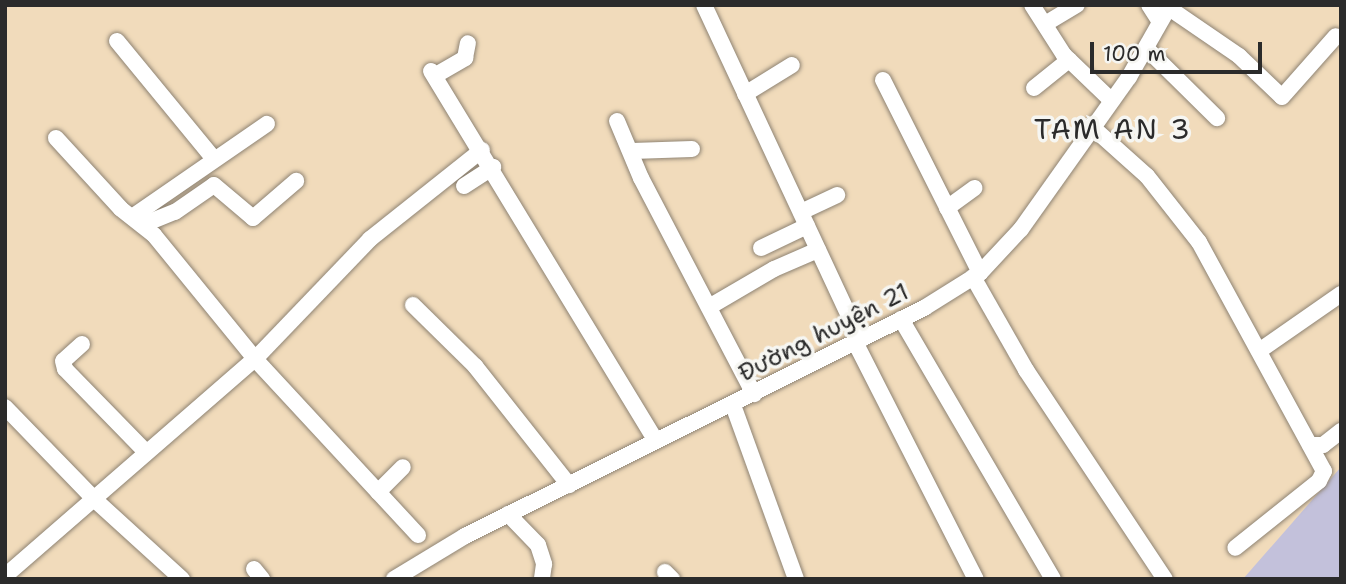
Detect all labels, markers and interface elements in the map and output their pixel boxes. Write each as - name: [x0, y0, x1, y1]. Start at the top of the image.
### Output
- scale bar: [1094, 28, 1266, 72]
- text: 100 m: [1103, 40, 1166, 68]
- district label: TAM AN 3: [1035, 112, 1191, 146]
- street label: Đường huyện 21: [734, 278, 914, 388]

